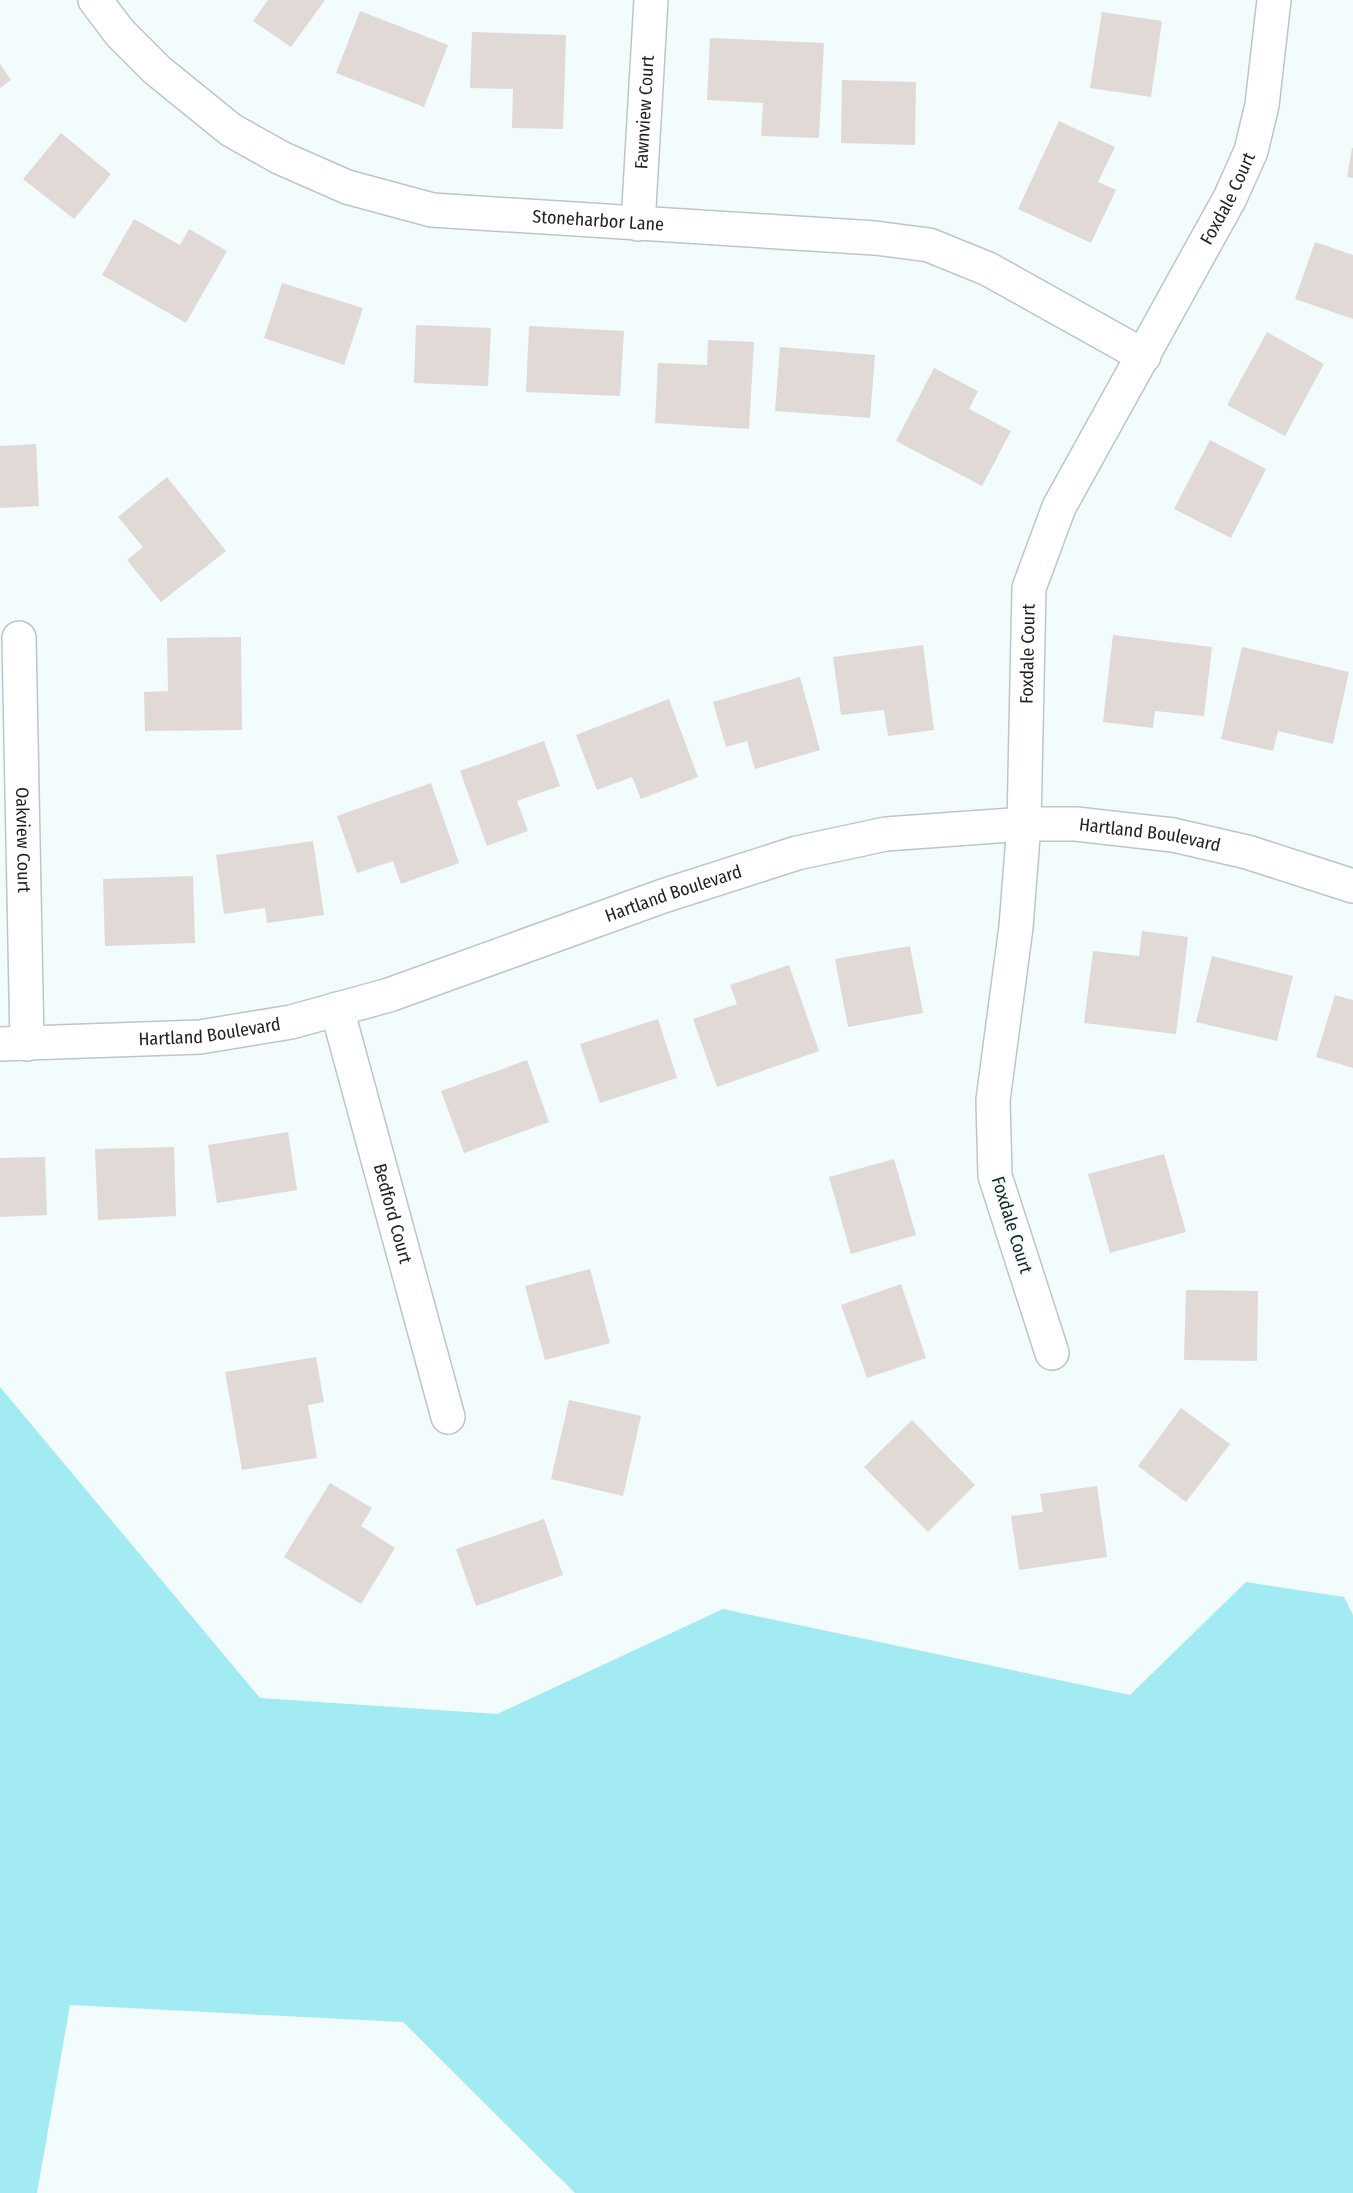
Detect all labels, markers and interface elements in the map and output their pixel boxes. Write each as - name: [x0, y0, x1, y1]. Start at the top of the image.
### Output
- street label: Fawnview Court: [630, 54, 659, 170]
- street label: Foxdale Court: [1195, 149, 1260, 248]
- street label: Stoneharbor Lane: [532, 205, 665, 236]
- street label: Foxdale Court: [1016, 603, 1040, 704]
- street label: Oakview Court: [11, 787, 35, 893]
- street label: Hartland Boulevard: [1078, 813, 1223, 857]
- street label: Hartland Boulevard: [602, 860, 745, 927]
- street label: Hartland Boulevard: [138, 1013, 282, 1050]
- street label: Bedford Court: [369, 1161, 417, 1266]
- street label: Foxdale Court: [987, 1174, 1037, 1276]

